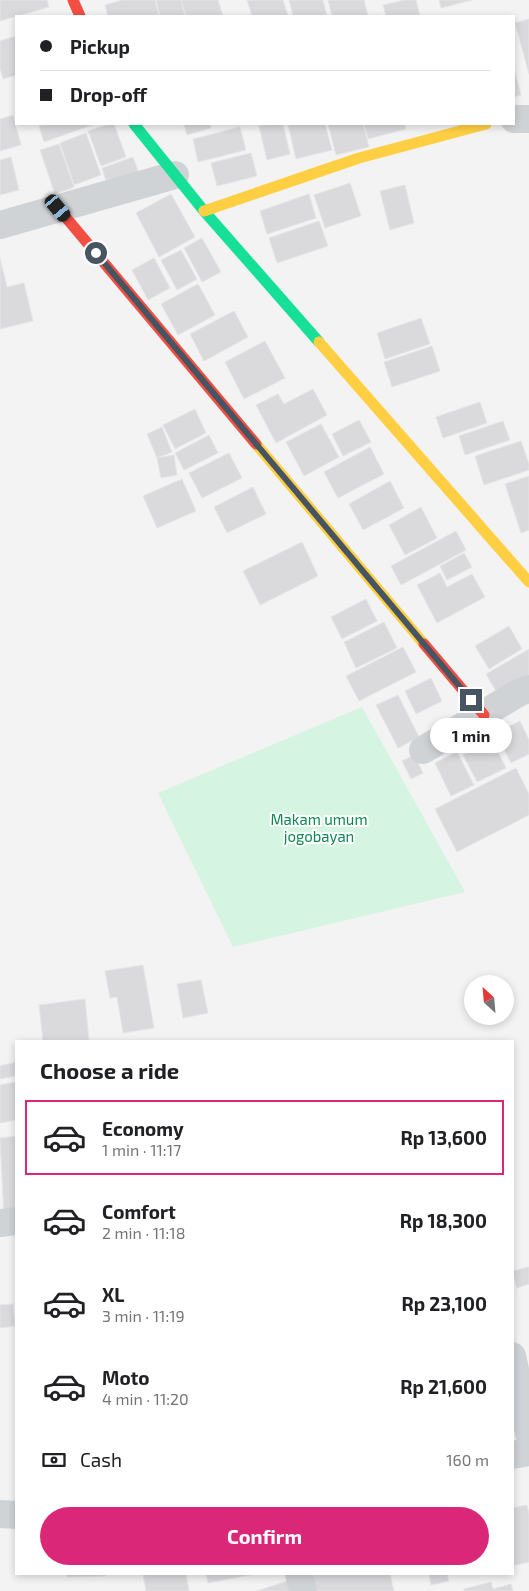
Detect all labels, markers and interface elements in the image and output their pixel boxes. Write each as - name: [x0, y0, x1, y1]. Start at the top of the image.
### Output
- text: Pickup: [70, 35, 130, 58]
- text: Drop-off: [70, 83, 147, 106]
- car: [42, 192, 73, 224]
- route start: [85, 242, 107, 264]
- route end: [460, 689, 482, 711]
- callout: 1 min: [430, 718, 512, 752]
- text: 1 min: [452, 726, 490, 745]
- park label: Makam umum jogobayan: [270, 810, 368, 846]
- north arrow: [464, 975, 514, 1025]
- map controls: [464, 975, 514, 1025]
- text: Choose a ride: [40, 1057, 179, 1083]
- icon: car: [42, 1115, 87, 1160]
- text: Economy: [102, 1117, 184, 1140]
- text: Rp 13,600: [400, 1126, 487, 1149]
- text: 1 min · 11:17: [102, 1140, 181, 1159]
- icon: car: [42, 1198, 87, 1243]
- text: Comfort: [102, 1200, 176, 1223]
- text: Rp 18,300: [400, 1209, 487, 1232]
- text: 2 min · 11:18: [102, 1223, 185, 1242]
- icon: car: [42, 1281, 87, 1326]
- text: XL: [102, 1283, 124, 1306]
- text: Rp 23,100: [401, 1292, 487, 1315]
- text: 3 min · 11:19: [102, 1306, 185, 1325]
- icon: car: [42, 1364, 87, 1409]
- text: Moto: [102, 1366, 150, 1389]
- text: Rp 21,600: [400, 1375, 487, 1398]
- text: 4 min · 11:20: [102, 1389, 189, 1408]
- icon: cash: [40, 1446, 68, 1474]
- text: Cash: [80, 1448, 122, 1471]
- text: 160 m: [446, 1450, 489, 1469]
- button: Confirm: [40, 1507, 489, 1565]

